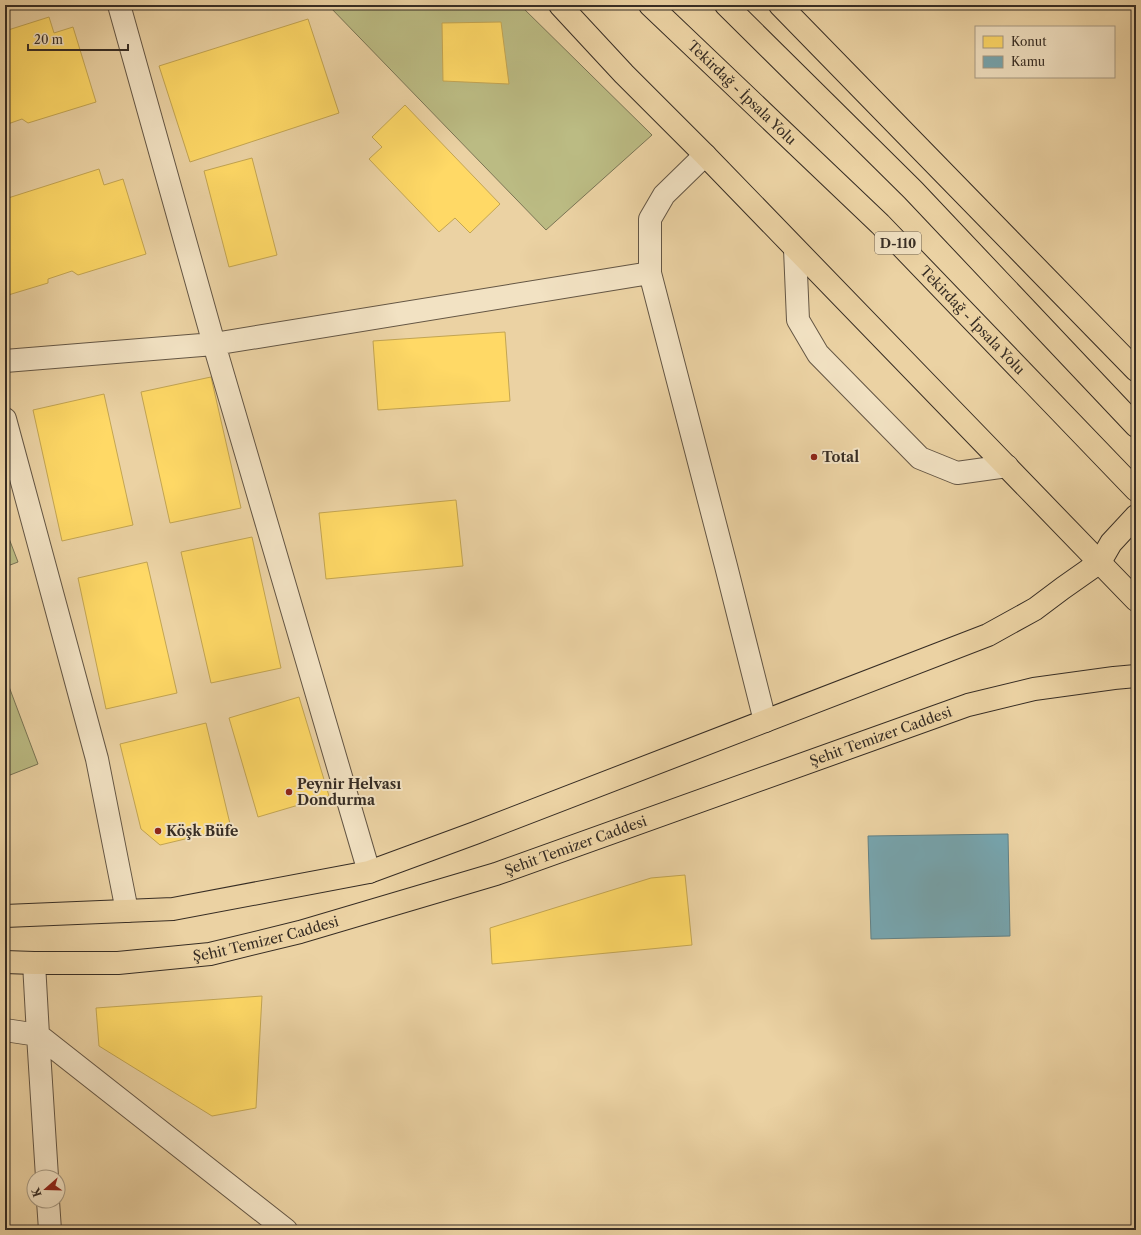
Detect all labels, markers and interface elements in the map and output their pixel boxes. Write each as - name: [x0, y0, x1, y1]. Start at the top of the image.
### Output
- scale bar: [28, 26, 128, 52]
- legend: [975, 26, 1115, 78]
- text: 20 m: [34, 32, 63, 47]
- text: Konut: [1011, 34, 1047, 49]
- street label: Tekirdağ - İpsala Yolu: [684, 37, 800, 149]
- text: Kamu: [1011, 54, 1046, 69]
- road number: D-110: [875, 232, 921, 254]
- street label: Tekirdağ - İpsala Yolu: [916, 262, 1029, 378]
- place label: Total: [822, 448, 859, 466]
- marker: Total: [809, 452, 819, 462]
- street label: Şehit Temizer Caddesi: [807, 703, 954, 770]
- place label: Peynir Helvası Dondurma: [297, 775, 401, 809]
- marker: Peynir Helvası Dondurma: [284, 787, 294, 797]
- street label: Şehit Temizer Caddesi: [502, 812, 649, 879]
- place label: Köşk Büfe: [166, 822, 238, 840]
- marker: Köşk Büfe: [153, 826, 163, 836]
- street label: Şehit Temizer Caddesi: [192, 912, 341, 965]
- north arrow: [26, 1169, 66, 1209]
- text: K: [28, 1185, 45, 1199]

